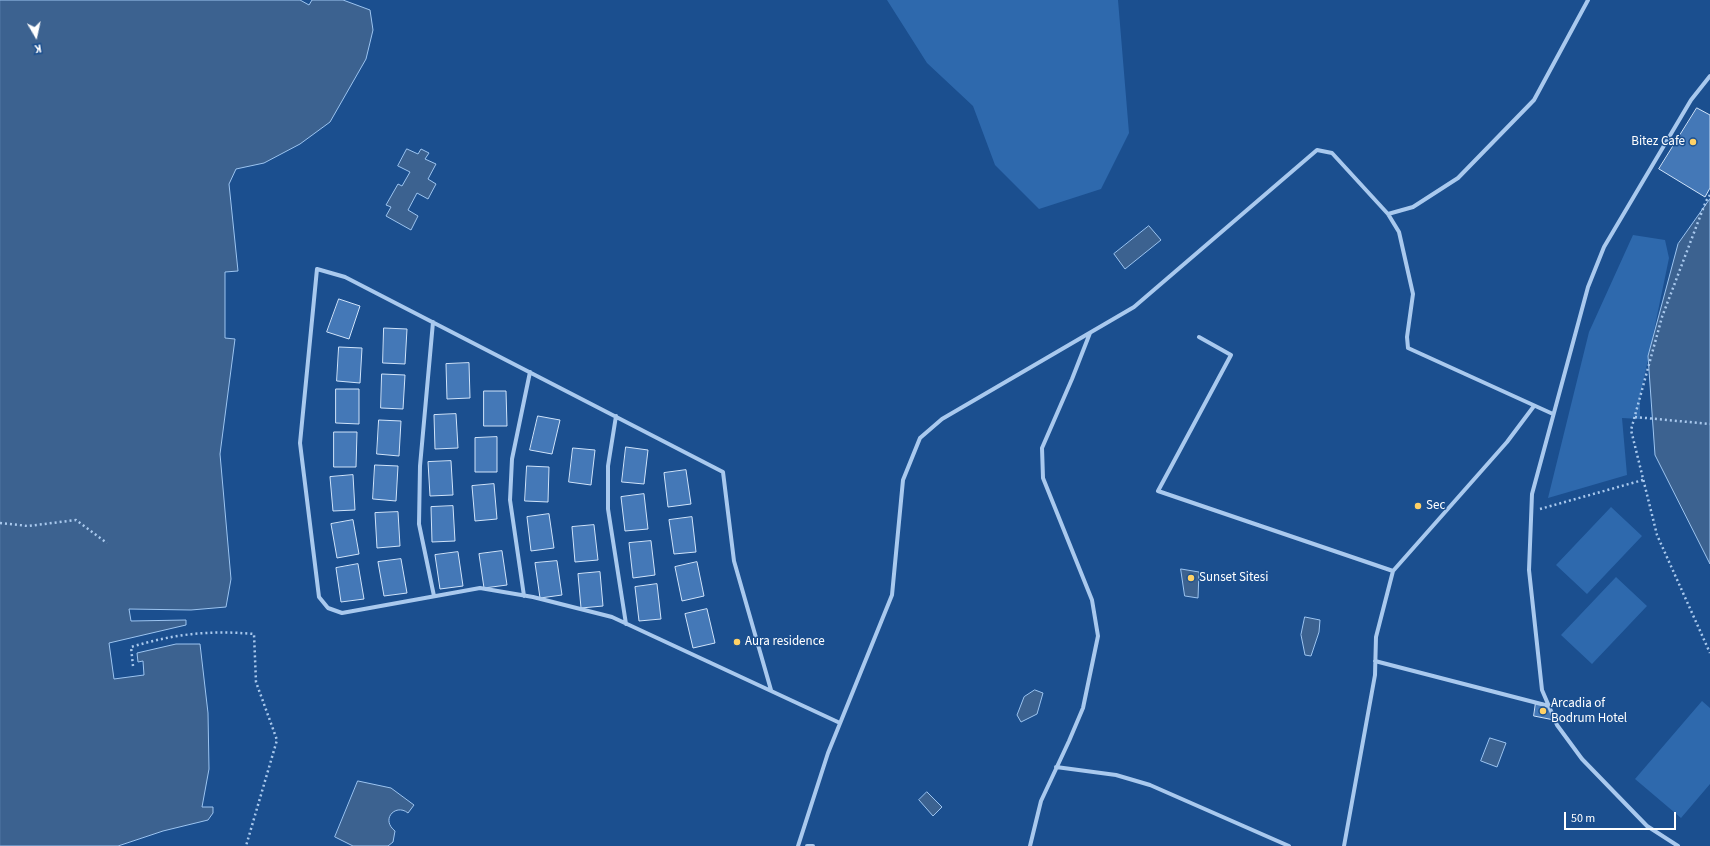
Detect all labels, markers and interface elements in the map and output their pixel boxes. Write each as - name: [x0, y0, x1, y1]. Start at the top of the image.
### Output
- north arrow: [16, 16, 56, 56]
- text: K: [33, 40, 42, 56]
- place label: Bitez Cafe: [1631, 134, 1685, 150]
- marker: Bitez Cafe: [1688, 137, 1698, 147]
- place label: Sec: [1426, 498, 1445, 514]
- marker: Sec: [1413, 501, 1423, 511]
- place label: Sunset Sitesi: [1199, 570, 1268, 586]
- marker: Sunset Sitesi: [1186, 573, 1196, 583]
- place label: Aura residence: [745, 634, 825, 650]
- marker: Aura residence: [732, 637, 742, 647]
- place label: Arcadia of Bodrum Hotel: [1551, 696, 1627, 727]
- marker: Arcadia of Bodrum Hotel: [1538, 706, 1548, 716]
- scale bar: [1566, 804, 1678, 830]
- text: 50 m: [1571, 810, 1595, 827]

